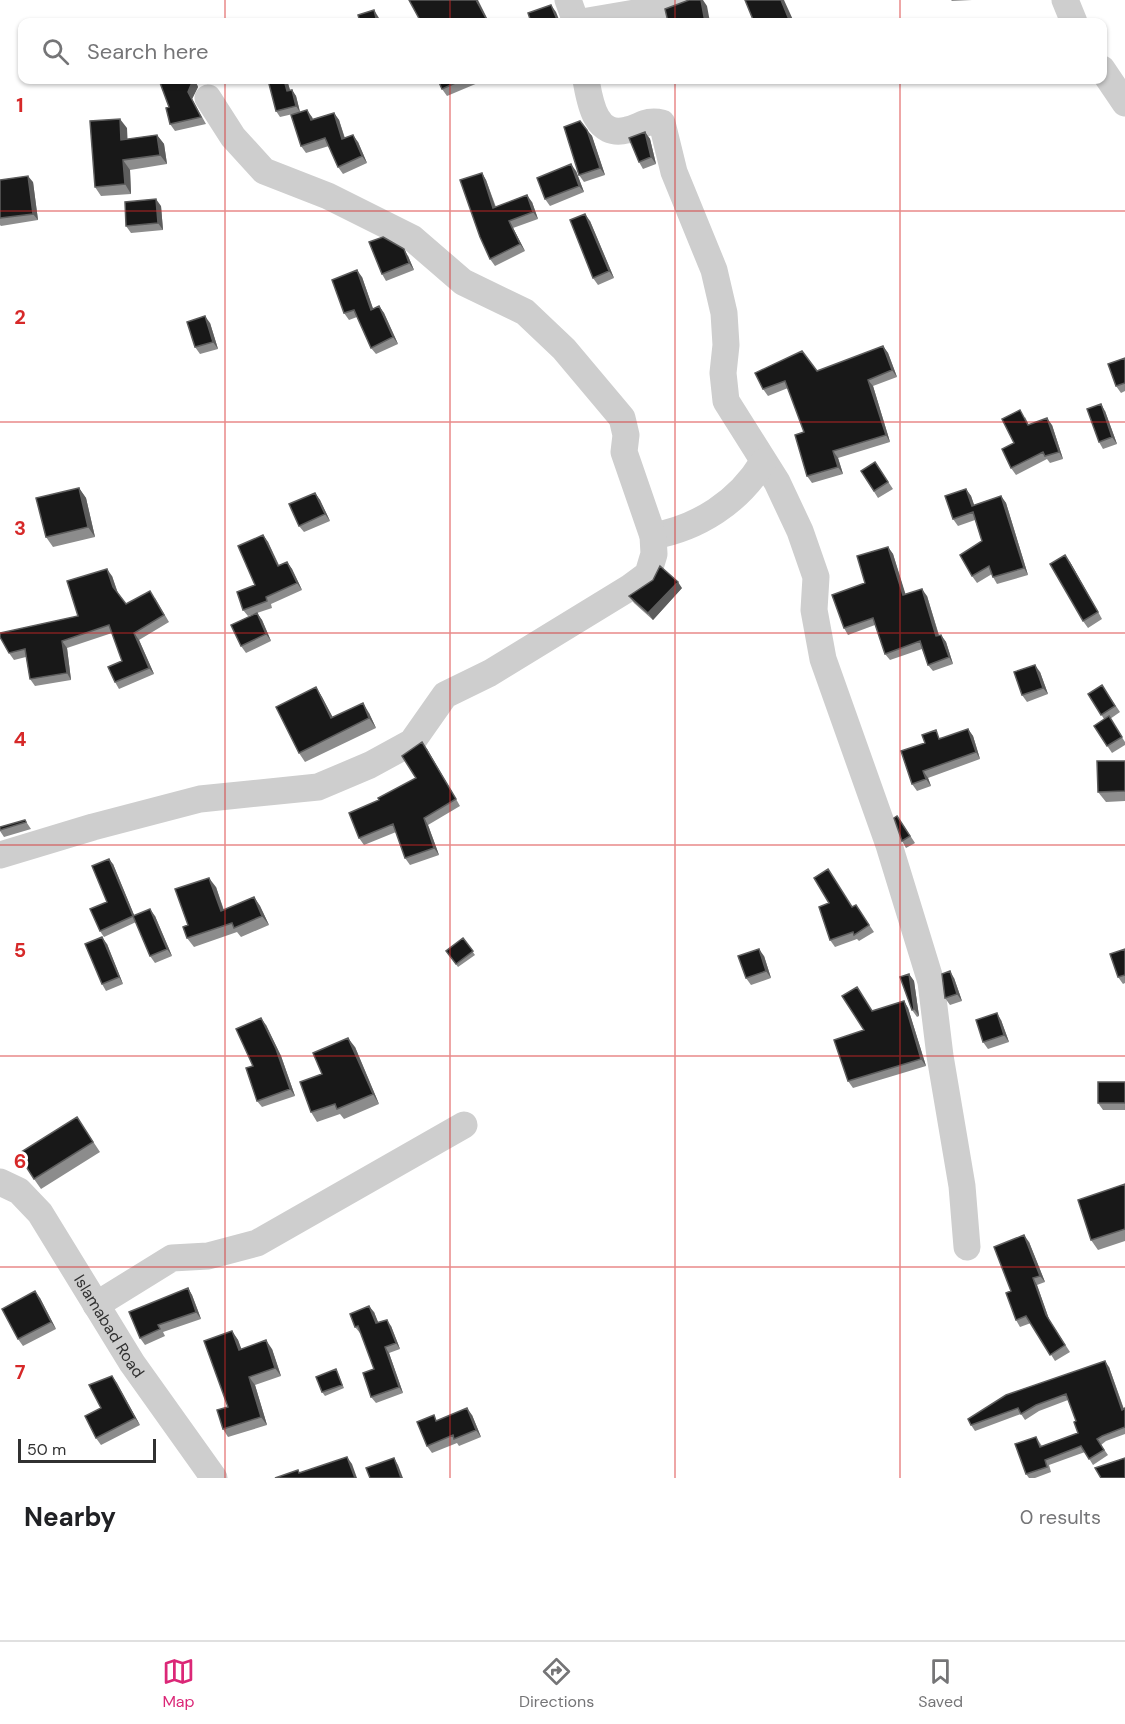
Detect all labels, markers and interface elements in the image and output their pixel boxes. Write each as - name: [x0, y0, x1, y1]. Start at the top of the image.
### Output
- search box: [18, 18, 1107, 84]
- icon: search: [39, 35, 72, 68]
- text: Search here: [87, 37, 208, 66]
- text: 1: [16, 92, 24, 118]
- text: 2: [14, 304, 26, 330]
- text: 3: [14, 515, 26, 541]
- text: 4: [14, 726, 27, 752]
- text: 5: [14, 937, 26, 963]
- text: 6: [14, 1148, 26, 1174]
- street label: Islamabad Road: [69, 1271, 149, 1382]
- text: 7: [15, 1359, 26, 1385]
- scale bar: [18, 1436, 156, 1464]
- text: 50 m: [27, 1439, 66, 1460]
- text: Nearby: [24, 1500, 116, 1534]
- text: 0 results: [1020, 1504, 1101, 1530]
- tab: Map: [162, 1655, 195, 1712]
- tab: Directions: [519, 1655, 594, 1712]
- tab: Saved: [918, 1655, 963, 1712]

